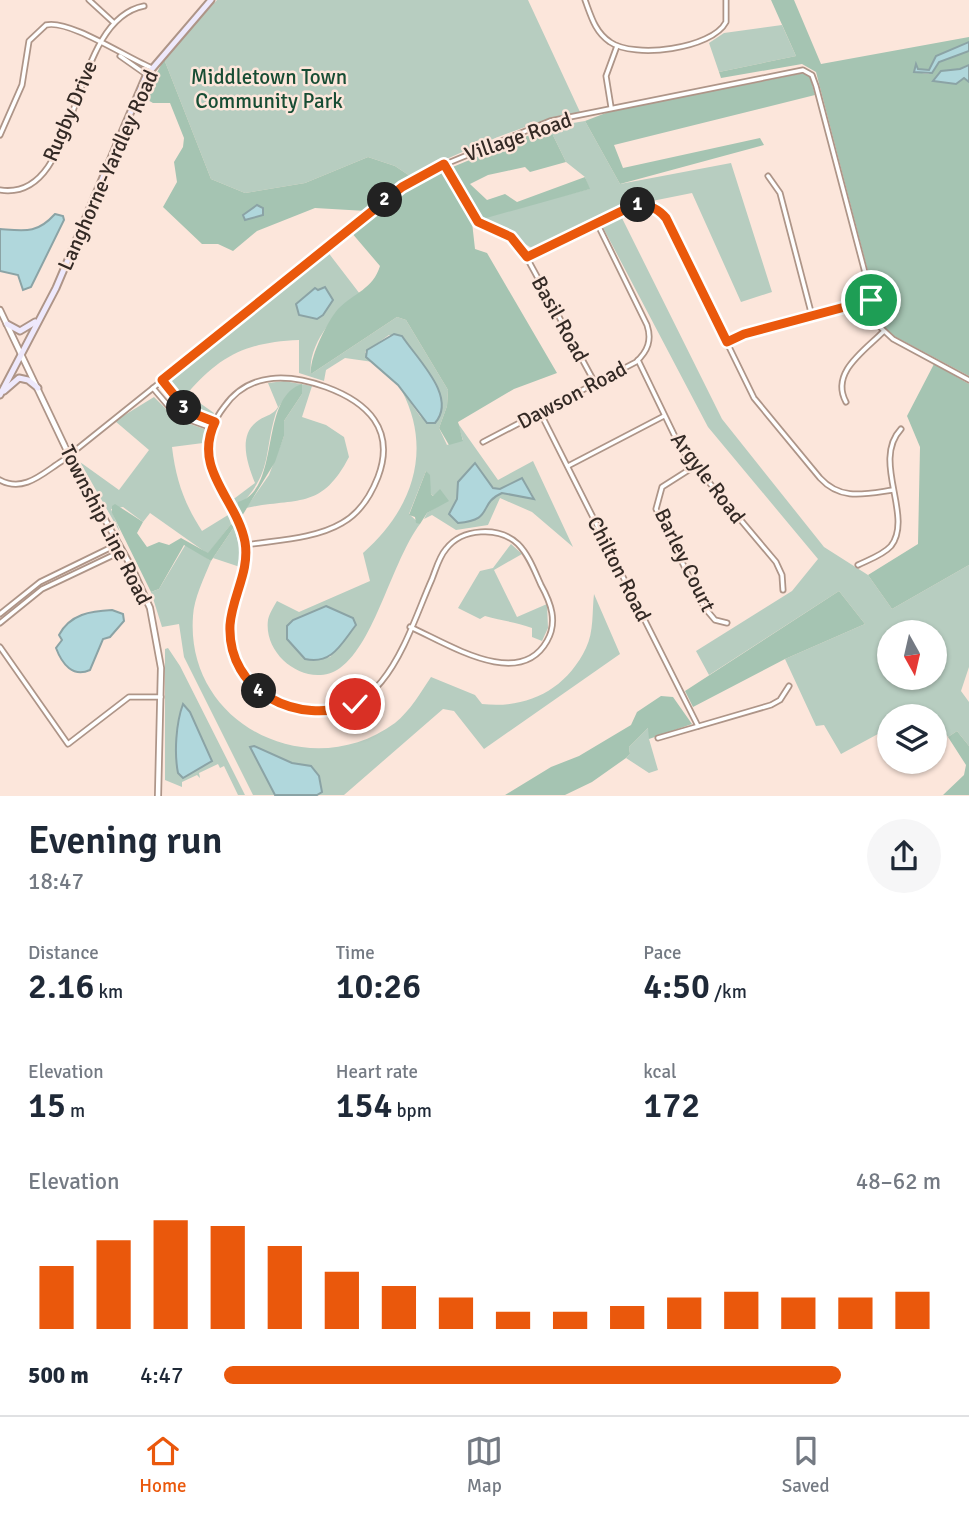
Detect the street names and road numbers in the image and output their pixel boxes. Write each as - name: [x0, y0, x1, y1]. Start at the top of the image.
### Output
- street label: Rugby Drive: [37, 57, 103, 165]
- street label: Langhorne-Yardley Road: [52, 66, 164, 274]
- street label: Village Road: [461, 107, 575, 167]
- street label: Basil Road: [526, 272, 594, 366]
- street label: Dawson Road: [513, 355, 631, 435]
- street label: Argyle Road: [665, 427, 751, 529]
- street label: Township Line Road: [55, 441, 157, 609]
- street label: Barley Court: [649, 504, 721, 616]
- street label: Chilton Road: [581, 512, 657, 626]

